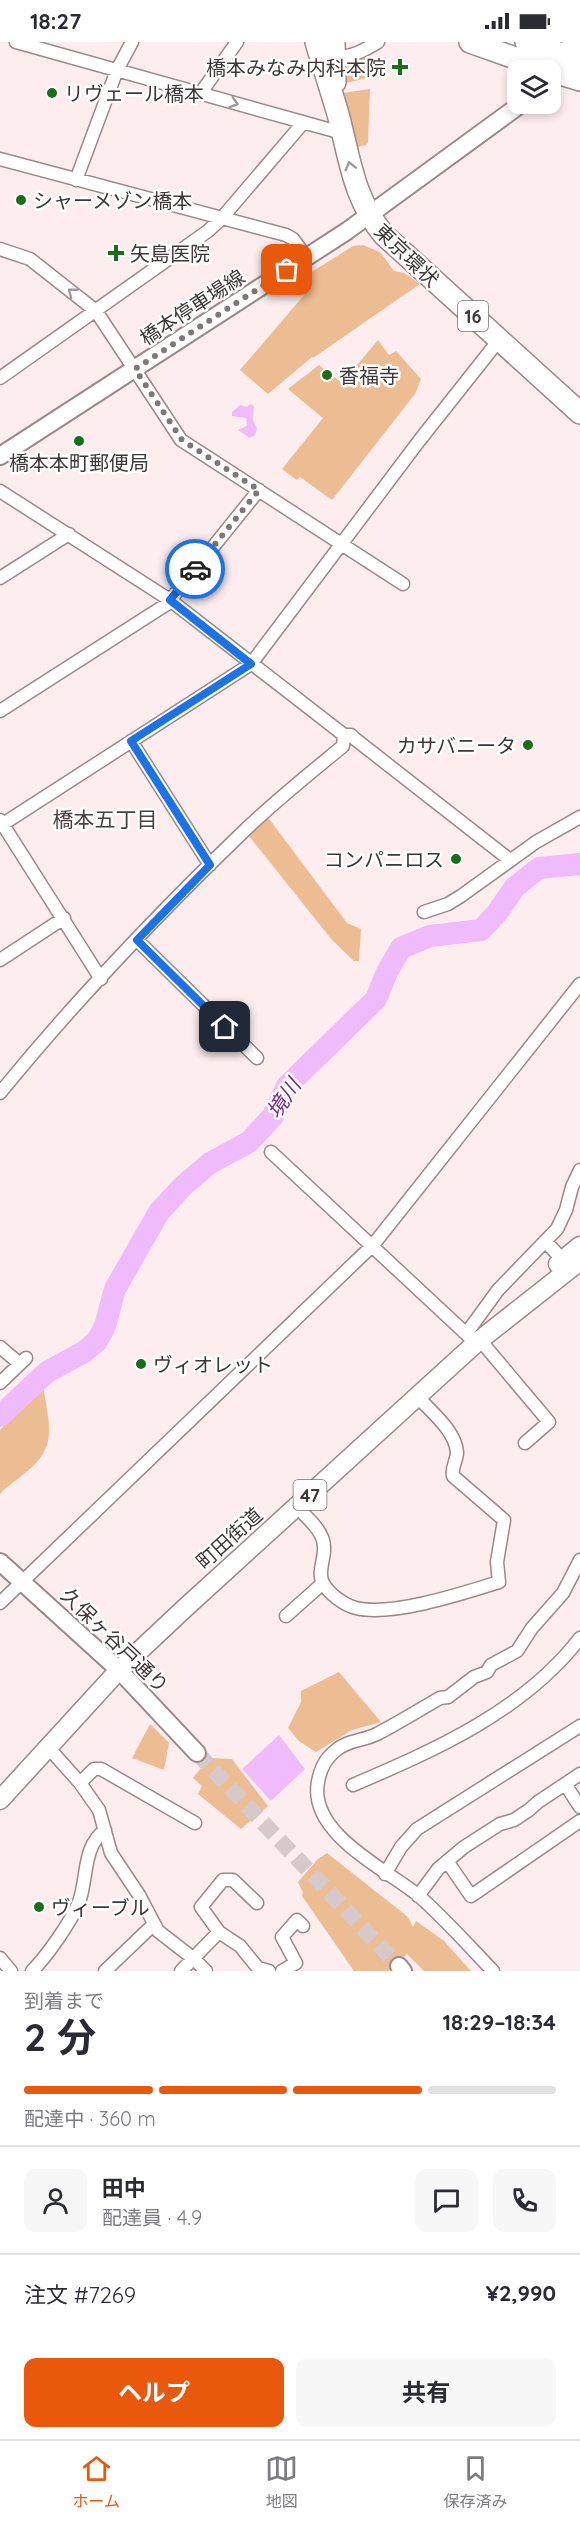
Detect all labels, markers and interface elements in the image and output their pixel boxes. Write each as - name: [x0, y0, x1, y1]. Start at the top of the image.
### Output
- text: 18:27: [30, 7, 81, 35]
- place label: 橋本みなみ内科本院: [206, 55, 386, 80]
- marker: 橋本みなみ内科本院: [391, 58, 409, 76]
- map controls: [507, 60, 561, 114]
- button: layers: [507, 60, 561, 114]
- place label: リヴェール橋本: [64, 81, 204, 106]
- marker: リヴェール橋本: [45, 86, 59, 100]
- one-way arrow: [228, 96, 239, 108]
- one-way arrow: [345, 161, 358, 171]
- place label: シャーメゾン橋本: [33, 188, 192, 213]
- marker: シャーメゾン橋本: [14, 193, 28, 207]
- street label: 東京環状: [370, 218, 444, 292]
- place label: 矢島医院: [130, 241, 210, 266]
- marker: 矢島医院: [107, 244, 125, 262]
- pin: [261, 244, 312, 295]
- icon: bag: [270, 253, 303, 286]
- street label: 橋本停車場線: [135, 264, 249, 350]
- one-way arrow: [68, 288, 79, 299]
- road number: 16: [458, 301, 488, 331]
- place label: 香福寺: [339, 363, 399, 388]
- marker: 香福寺: [320, 368, 334, 382]
- marker: 橋本本町郵便局: [72, 434, 86, 448]
- place label: 橋本本町郵便局: [9, 450, 149, 475]
- courier: [165, 539, 225, 599]
- icon: car: [179, 553, 212, 586]
- place label: カサバニータ: [397, 733, 516, 758]
- marker: カサバニータ: [521, 738, 535, 752]
- district label: 橋本五丁目: [53, 806, 158, 832]
- place label: コンパニロス: [324, 847, 444, 872]
- marker: コンパニロス: [449, 852, 463, 866]
- pin: [199, 1001, 250, 1052]
- icon: home: [208, 1010, 241, 1043]
- water label: 境川: [260, 1072, 307, 1123]
- place label: ヴィオレット: [153, 1352, 273, 1377]
- marker: ヴィオレット: [134, 1357, 148, 1371]
- road number: 47: [294, 1480, 326, 1510]
- street label: 町田街道: [191, 1502, 267, 1574]
- street label: 久保ヶ谷戸通り: [56, 1582, 174, 1698]
- place label: ヴィーブル: [51, 1895, 150, 1920]
- marker: ヴィーブル: [32, 1900, 46, 1914]
- text: 到着まで: [24, 1988, 104, 2013]
- text: 18:29–18:34: [443, 2008, 556, 2036]
- text: 2 分: [24, 2012, 96, 2061]
- text: 配達中 · 360 m: [24, 2106, 156, 2131]
- button: person: [24, 2169, 87, 2232]
- button: chat: [415, 2169, 478, 2232]
- button: phone: [493, 2169, 556, 2232]
- text: 田中: [102, 2174, 146, 2202]
- text: 配達員 · 4.9: [102, 2205, 202, 2230]
- text: ¥2,990: [486, 2279, 556, 2307]
- text: 注文 #7269: [24, 2281, 136, 2309]
- button: ヘルプ: [24, 2358, 284, 2427]
- button: 共有: [296, 2358, 556, 2427]
- tab: ホーム: [73, 2452, 120, 2512]
- tab: 地図: [265, 2452, 298, 2512]
- tab: 保存済み: [443, 2452, 507, 2512]

